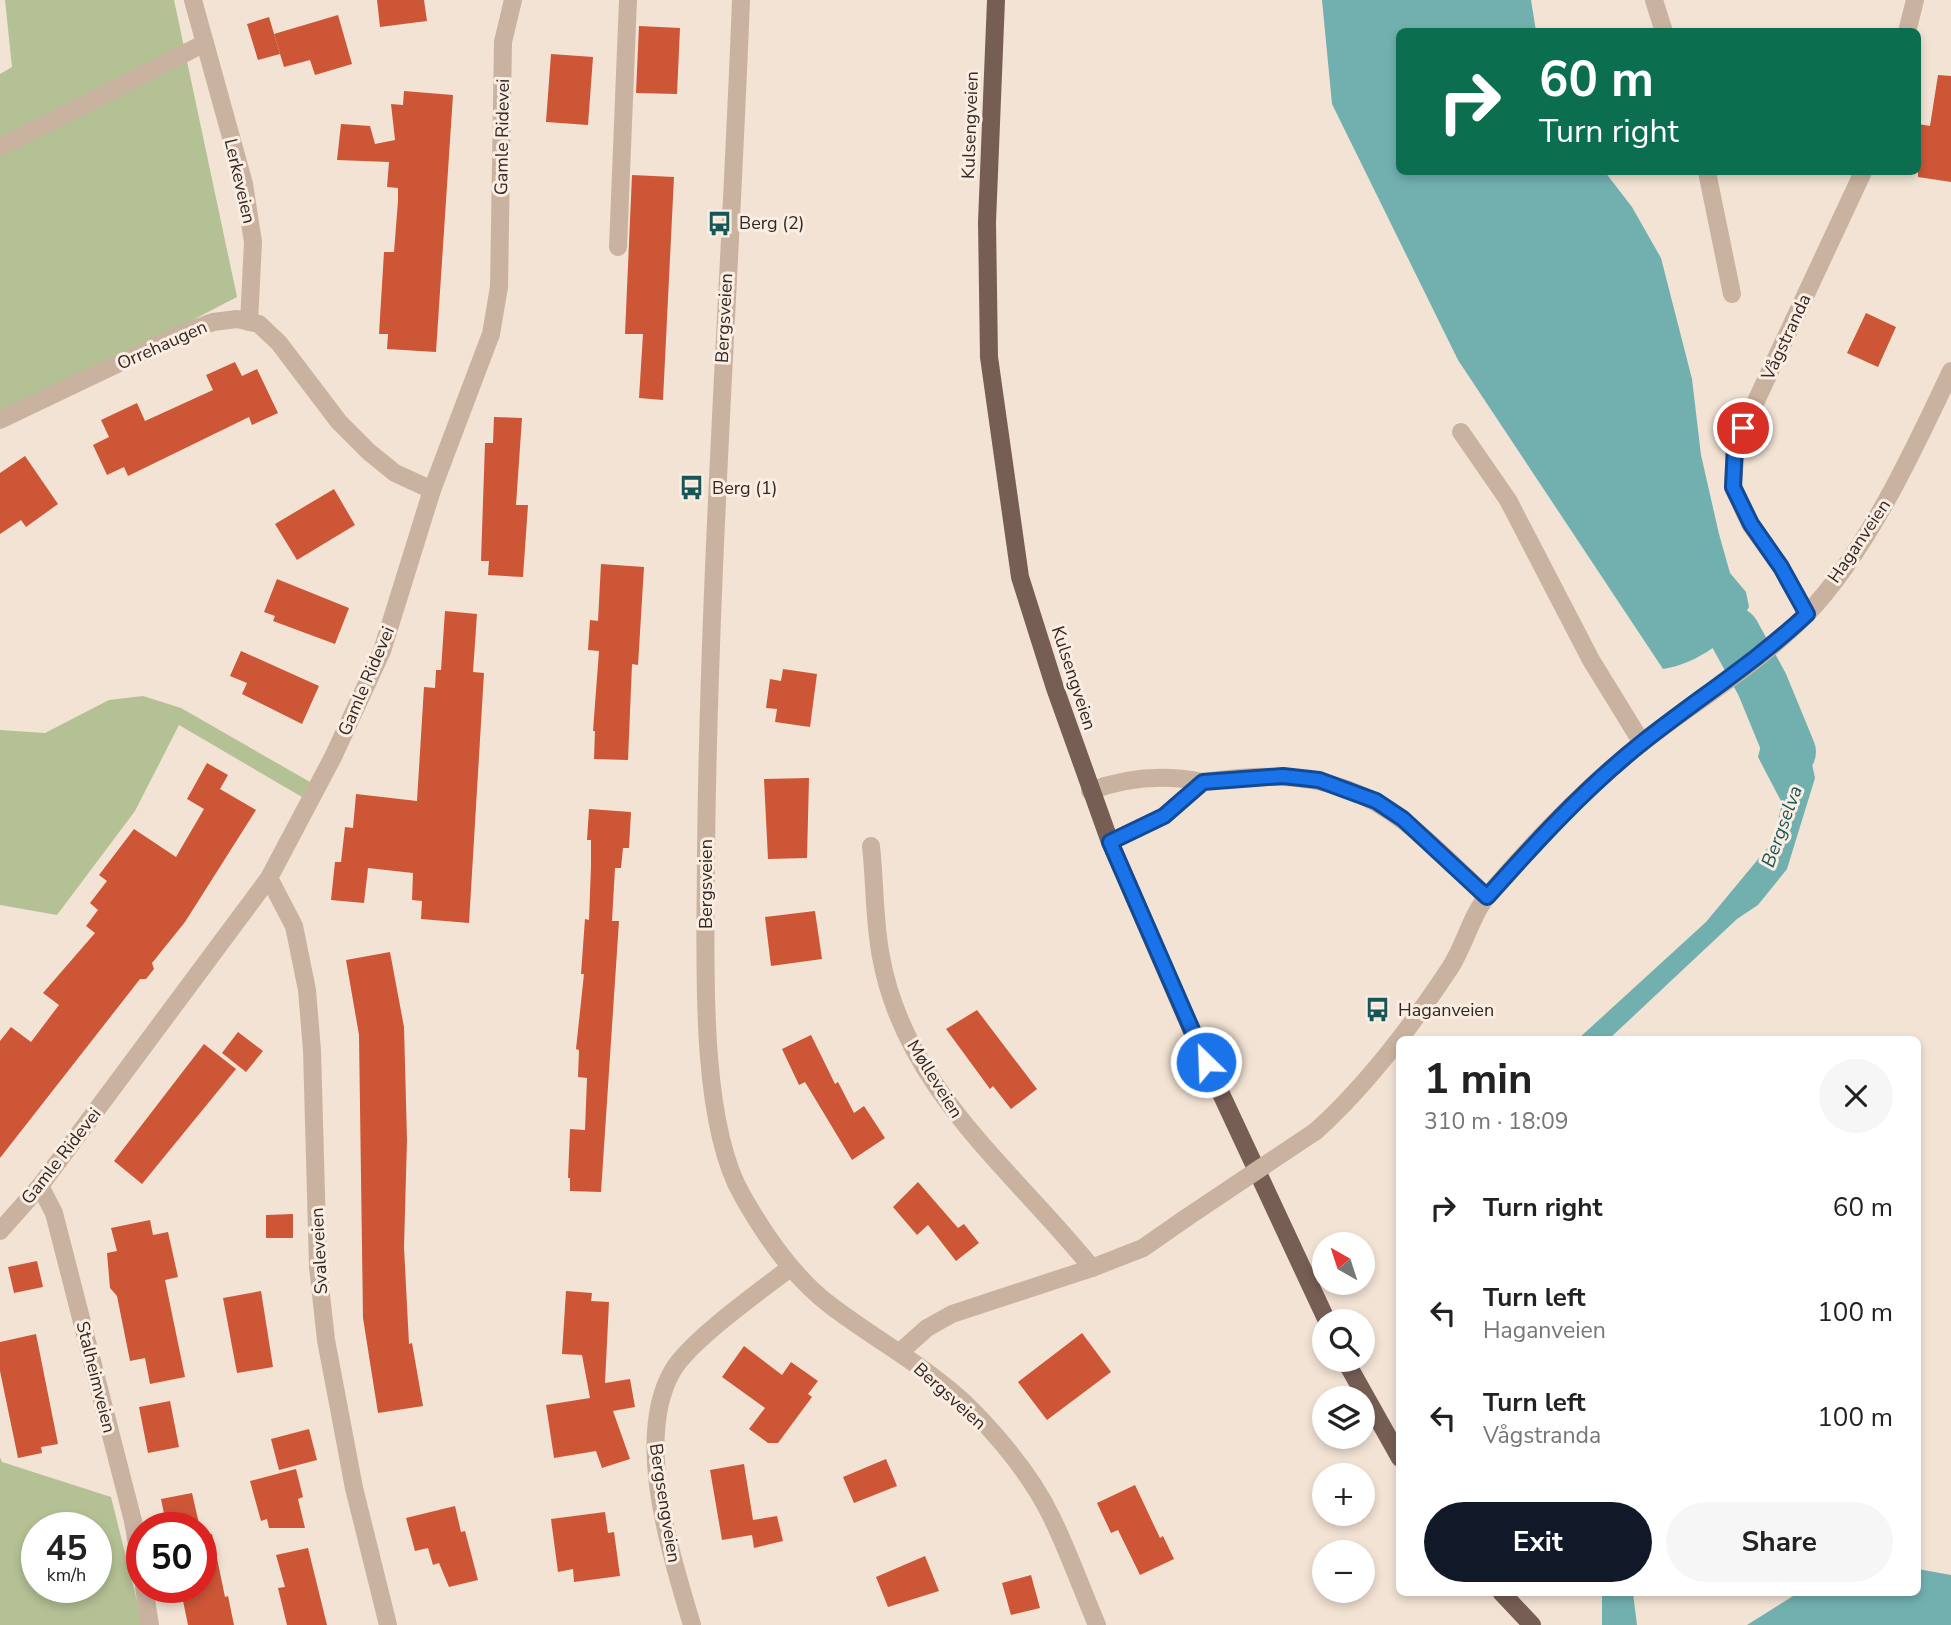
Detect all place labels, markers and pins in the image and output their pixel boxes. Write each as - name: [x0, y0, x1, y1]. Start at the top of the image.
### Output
- bus stop icon: Berg (2): [705, 209, 733, 237]
- place label: Berg (2): [739, 211, 804, 235]
- pin: [1713, 398, 1773, 458]
- bus stop icon: Berg (1): [678, 474, 706, 502]
- place label: Berg (1): [712, 476, 777, 500]
- bus stop icon: Haganveien: [1364, 996, 1392, 1024]
- place label: Haganveien: [1398, 998, 1494, 1022]

